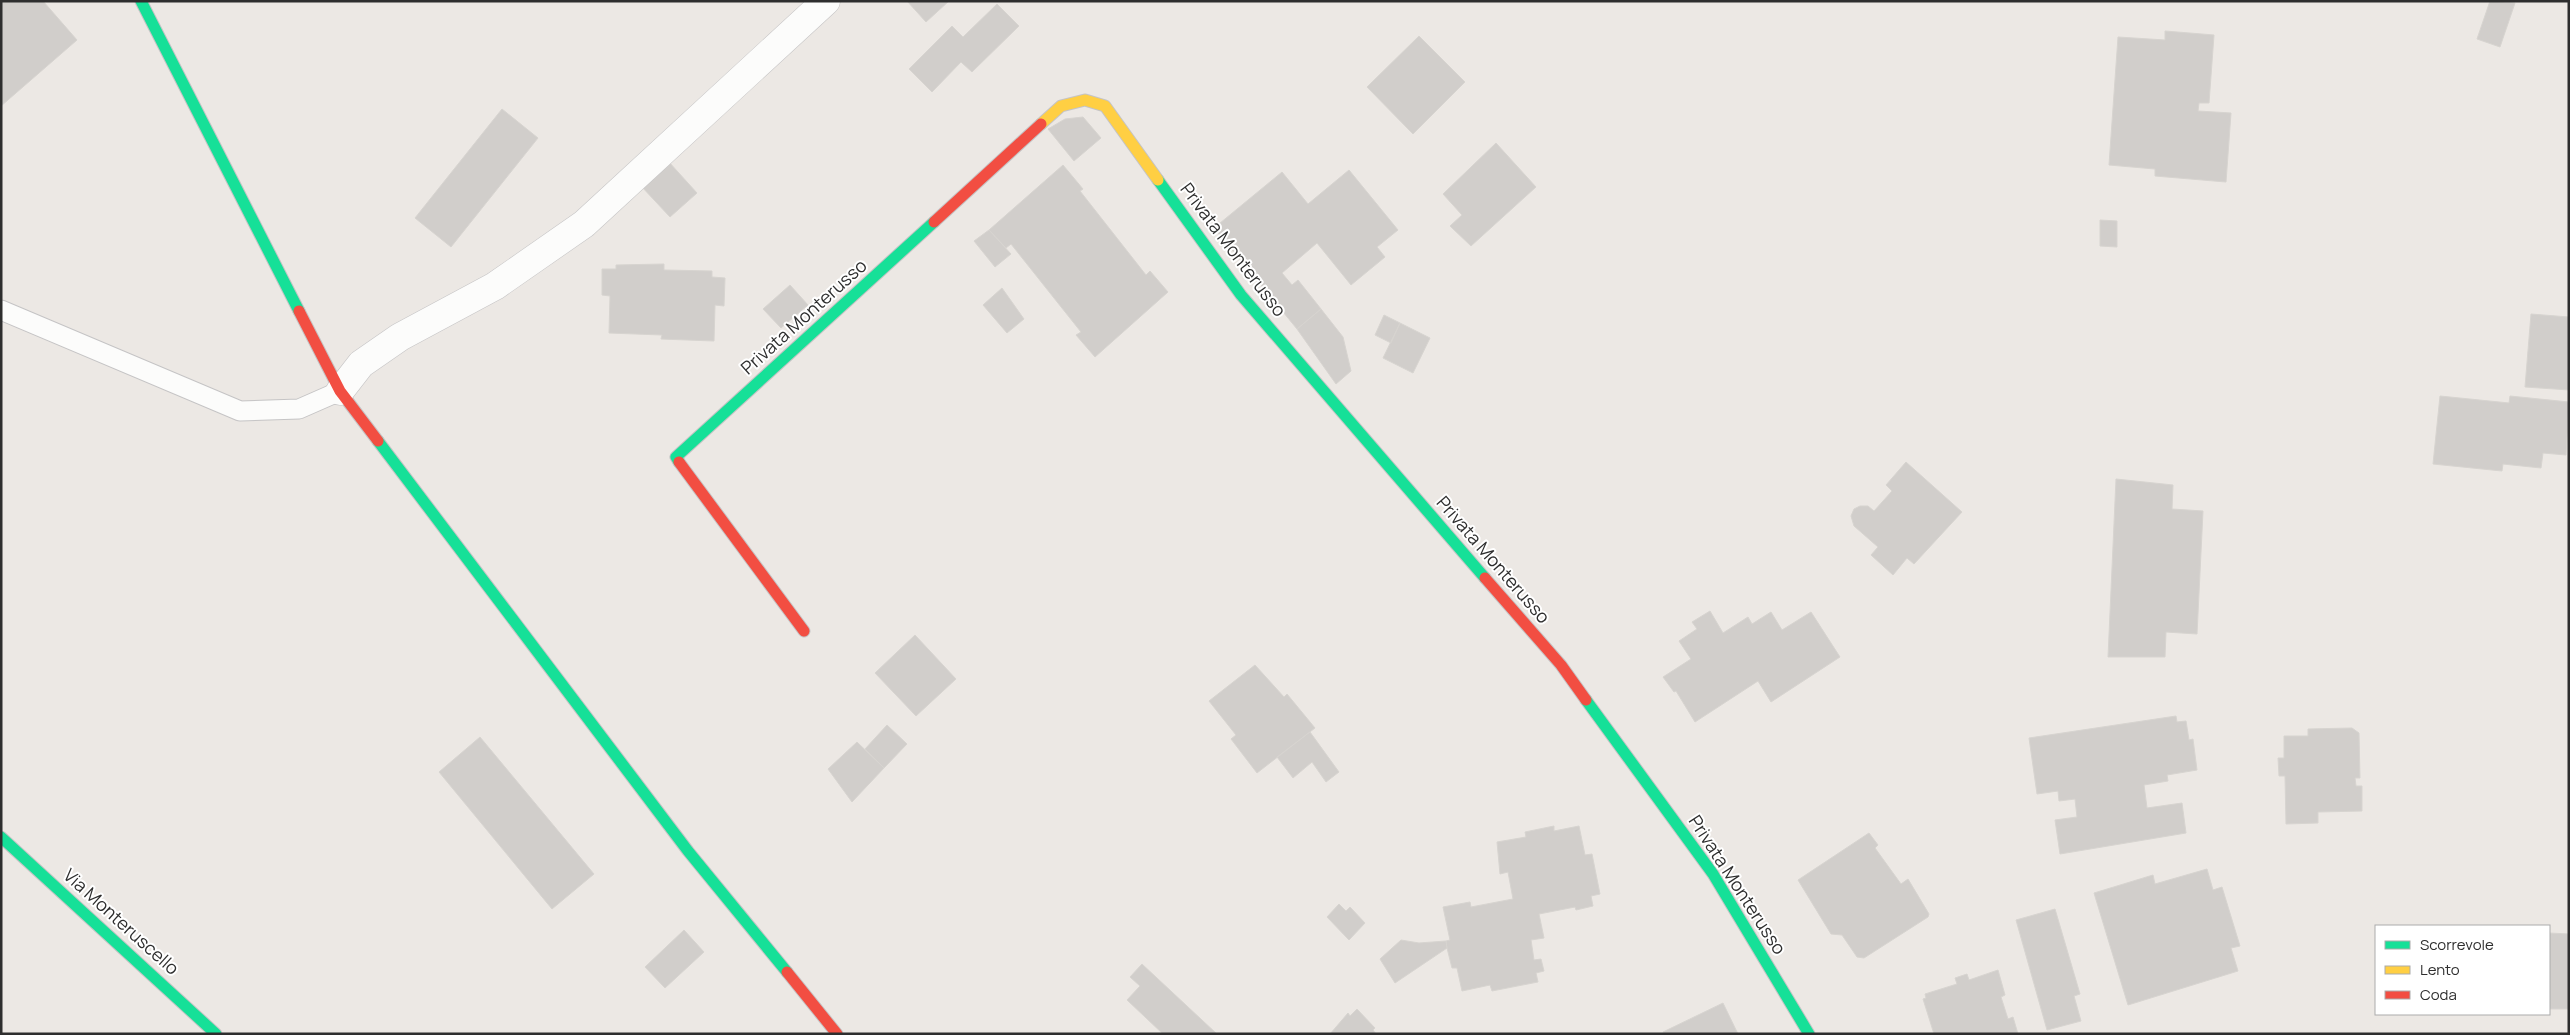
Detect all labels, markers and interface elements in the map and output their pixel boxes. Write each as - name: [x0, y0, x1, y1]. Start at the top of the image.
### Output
- street label: Privata Monterusso: [1176, 178, 1292, 321]
- street label: Privata Monterusso: [735, 253, 871, 379]
- street label: Privata Monterusso: [1432, 491, 1556, 628]
- street label: Privata Monterusso: [1684, 810, 1792, 959]
- street label: Via Monteruscello: [59, 863, 185, 980]
- legend: [2375, 925, 2550, 1015]
- text: Scorrevole: [2420, 934, 2494, 955]
- text: Lento: [2420, 959, 2460, 980]
- text: Coda: [2420, 984, 2457, 1005]

